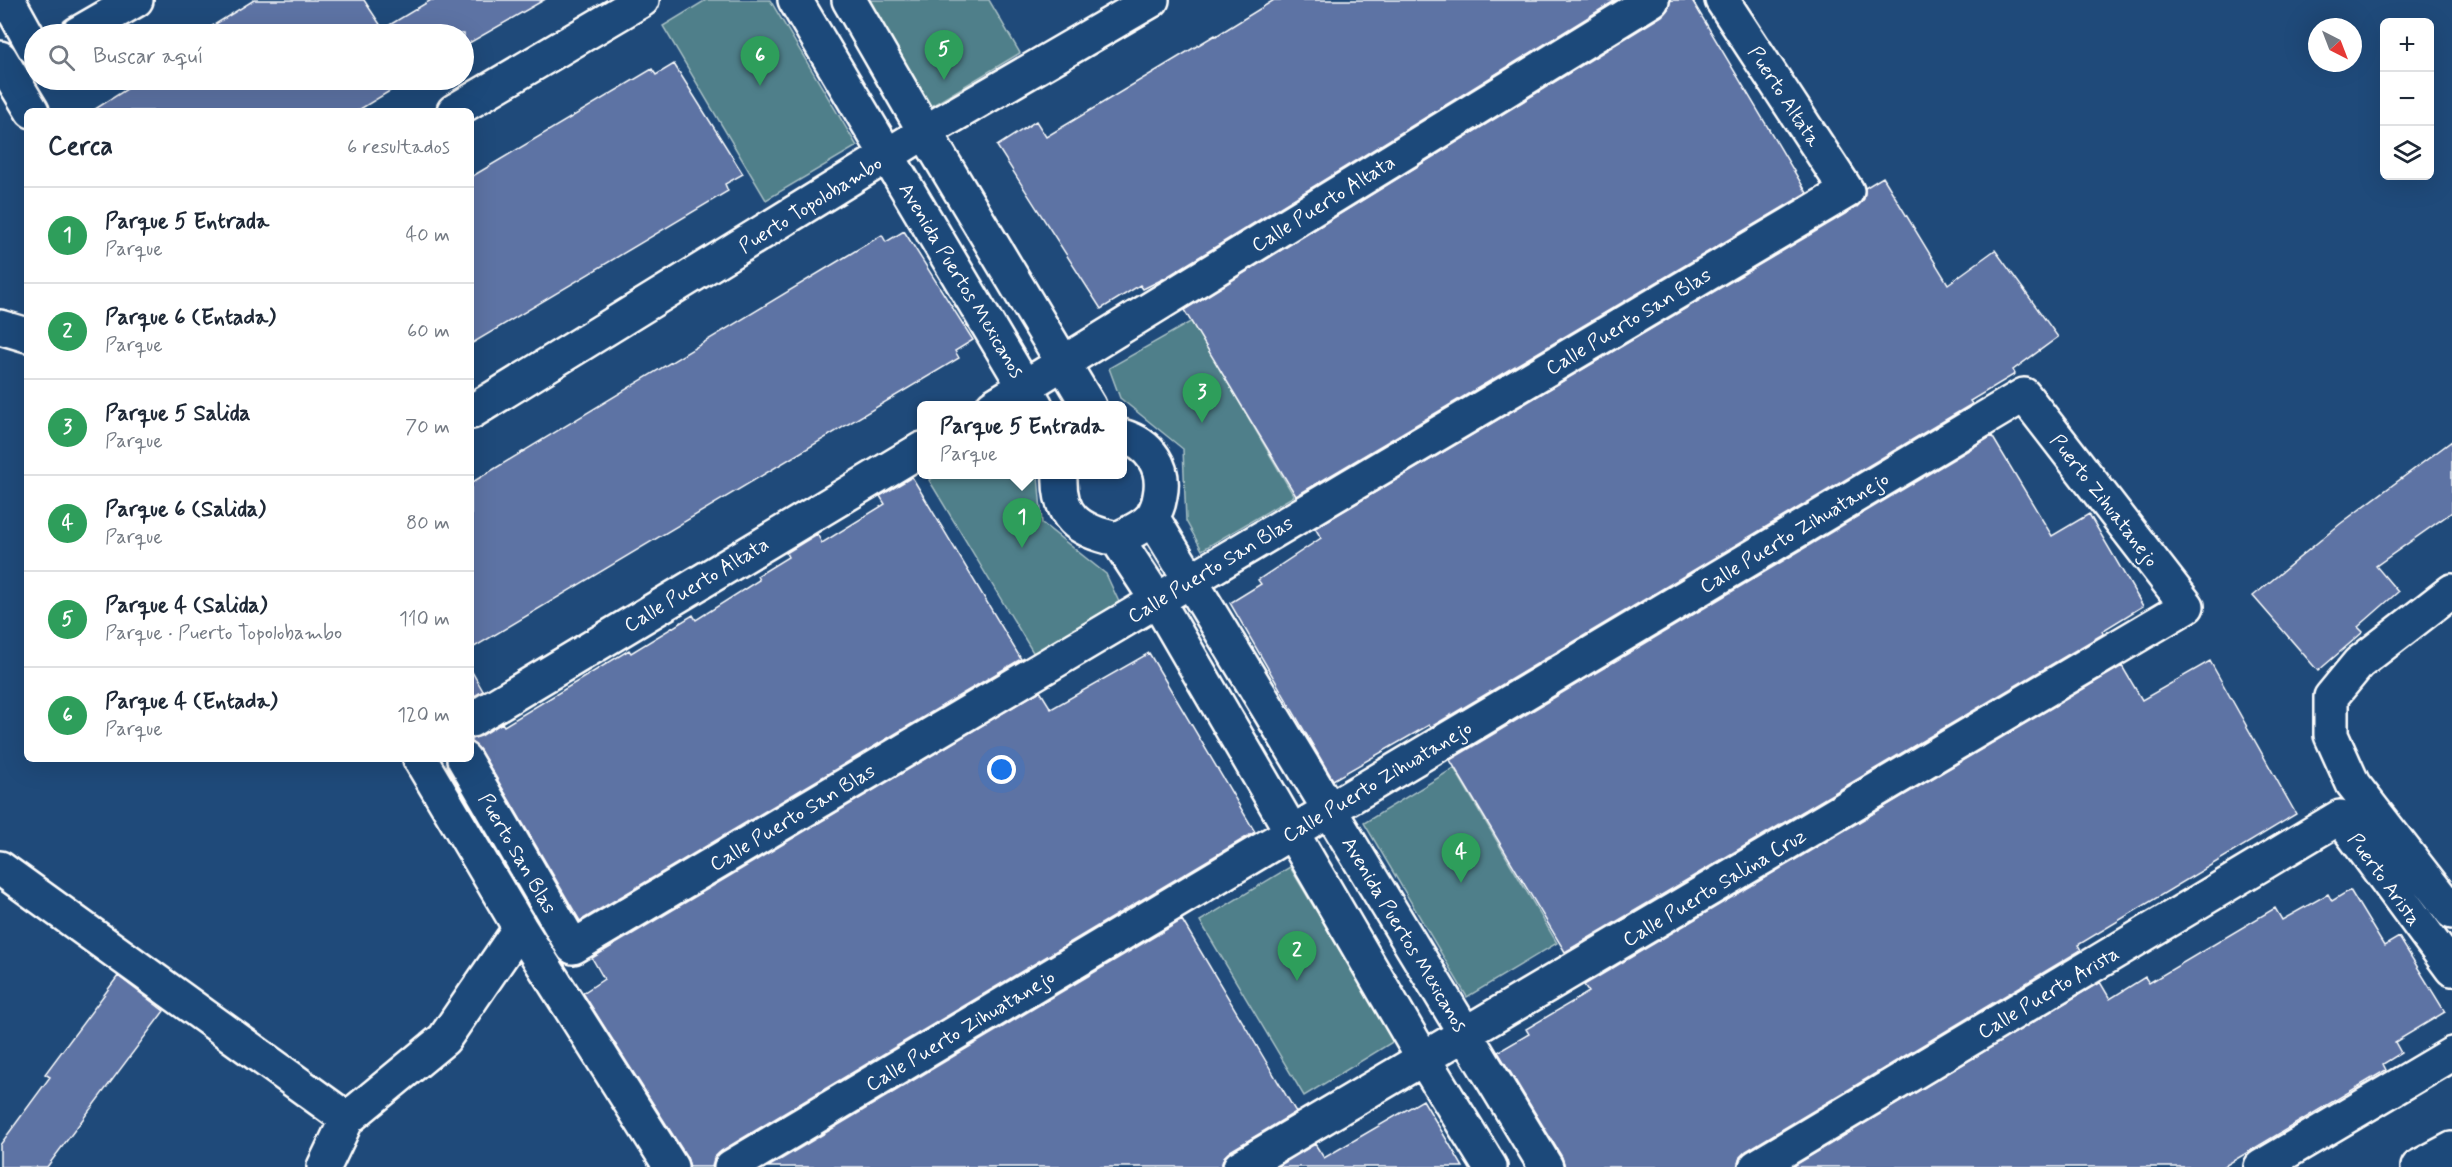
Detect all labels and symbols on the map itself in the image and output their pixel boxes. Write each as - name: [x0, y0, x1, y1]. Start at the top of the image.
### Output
- north arrow: [2308, 18, 2362, 72]
- pin: 5: [924, 31, 964, 80]
- pin: 6: [740, 36, 780, 86]
- street label: Puerto Altata: [1741, 41, 1827, 153]
- street label: Calle Puerto Altata: [1247, 149, 1401, 259]
- street label: Puerto Topolobambo: [734, 150, 888, 260]
- street label: Avenida Puertos Mexicanos: [892, 178, 1030, 383]
- street label: Calle Puerto San Blas: [1541, 262, 1717, 382]
- pin: 3: [1182, 374, 1222, 423]
- street label: Puerto Zihuatanejo: [2043, 429, 2164, 573]
- street label: Calle Puerto Zihuatanejo: [1695, 466, 1894, 601]
- pin: 1: [1002, 498, 1042, 548]
- street label: Calle Puerto San Blas: [1123, 510, 1299, 630]
- street label: Calle Puerto Altata: [619, 531, 774, 639]
- street label: Calle Puerto Zihuatanejo: [1278, 715, 1477, 850]
- your location: [987, 755, 1016, 784]
- street label: Calle Puerto San Blas: [705, 758, 881, 878]
- street label: Puerto San Blas: [471, 788, 562, 919]
- street label: Calle Puerto Salina Cruz: [1618, 823, 1812, 954]
- street label: Puerto Arista: [2341, 828, 2427, 932]
- street label: Avenida Puertos Mexicanos: [1335, 832, 1473, 1037]
- pin: 4: [1442, 834, 1480, 883]
- pin: 2: [1278, 932, 1316, 981]
- street label: Calle Puerto Arista: [1973, 940, 2125, 1046]
- street label: Calle Puerto Zihuatanejo: [861, 964, 1060, 1099]

